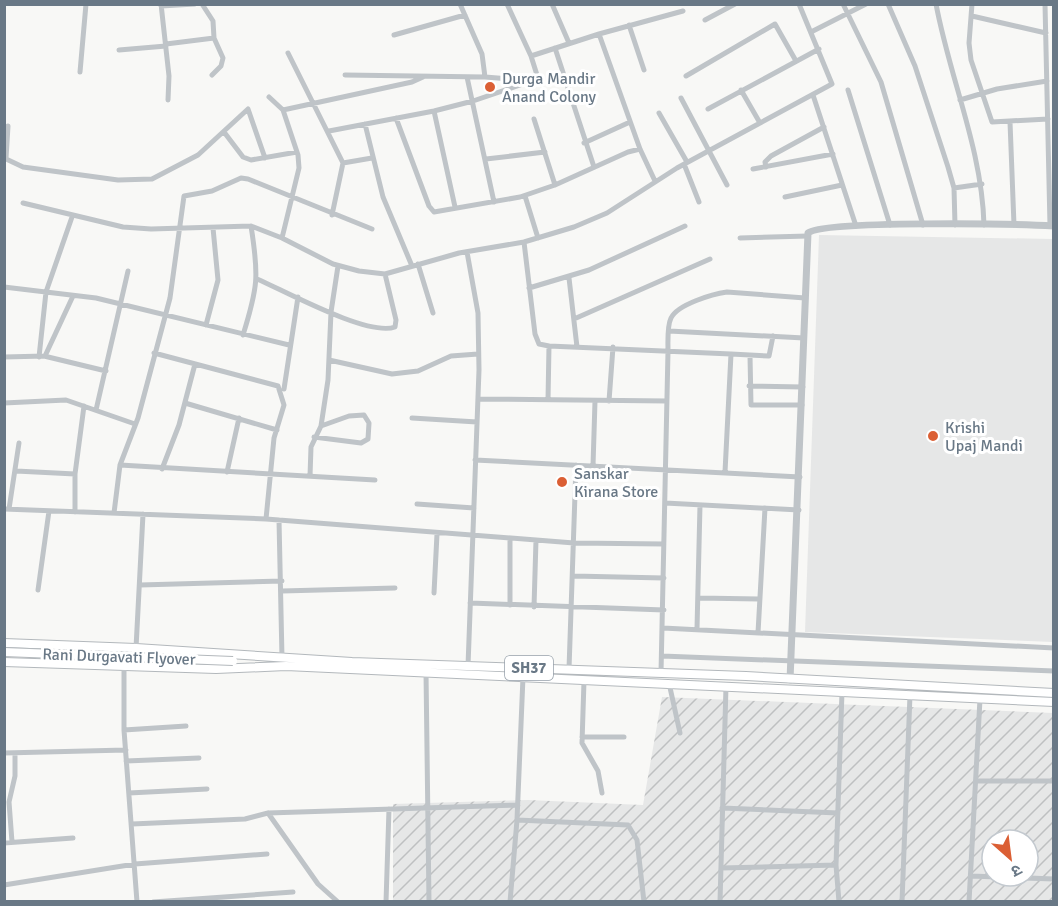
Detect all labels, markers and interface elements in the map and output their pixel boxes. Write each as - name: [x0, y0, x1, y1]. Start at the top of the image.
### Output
- place label: Durga Mandir Anand Colony: [502, 69, 597, 107]
- marker: Durga Mandir Anand Colony: [483, 80, 497, 94]
- place label: Krishi Upaj Mandi: [945, 418, 1023, 456]
- marker: Krishi Upaj Mandi: [926, 429, 940, 443]
- place label: Sanskar Kirana Store: [574, 464, 658, 502]
- marker: Sanskar Kirana Store: [555, 475, 569, 489]
- street label: Rani Durgavati Flyover: [42, 644, 196, 670]
- road number: SH37: [505, 656, 553, 680]
- north arrow: [980, 828, 1040, 888]
- text: उ: [1007, 859, 1025, 882]

